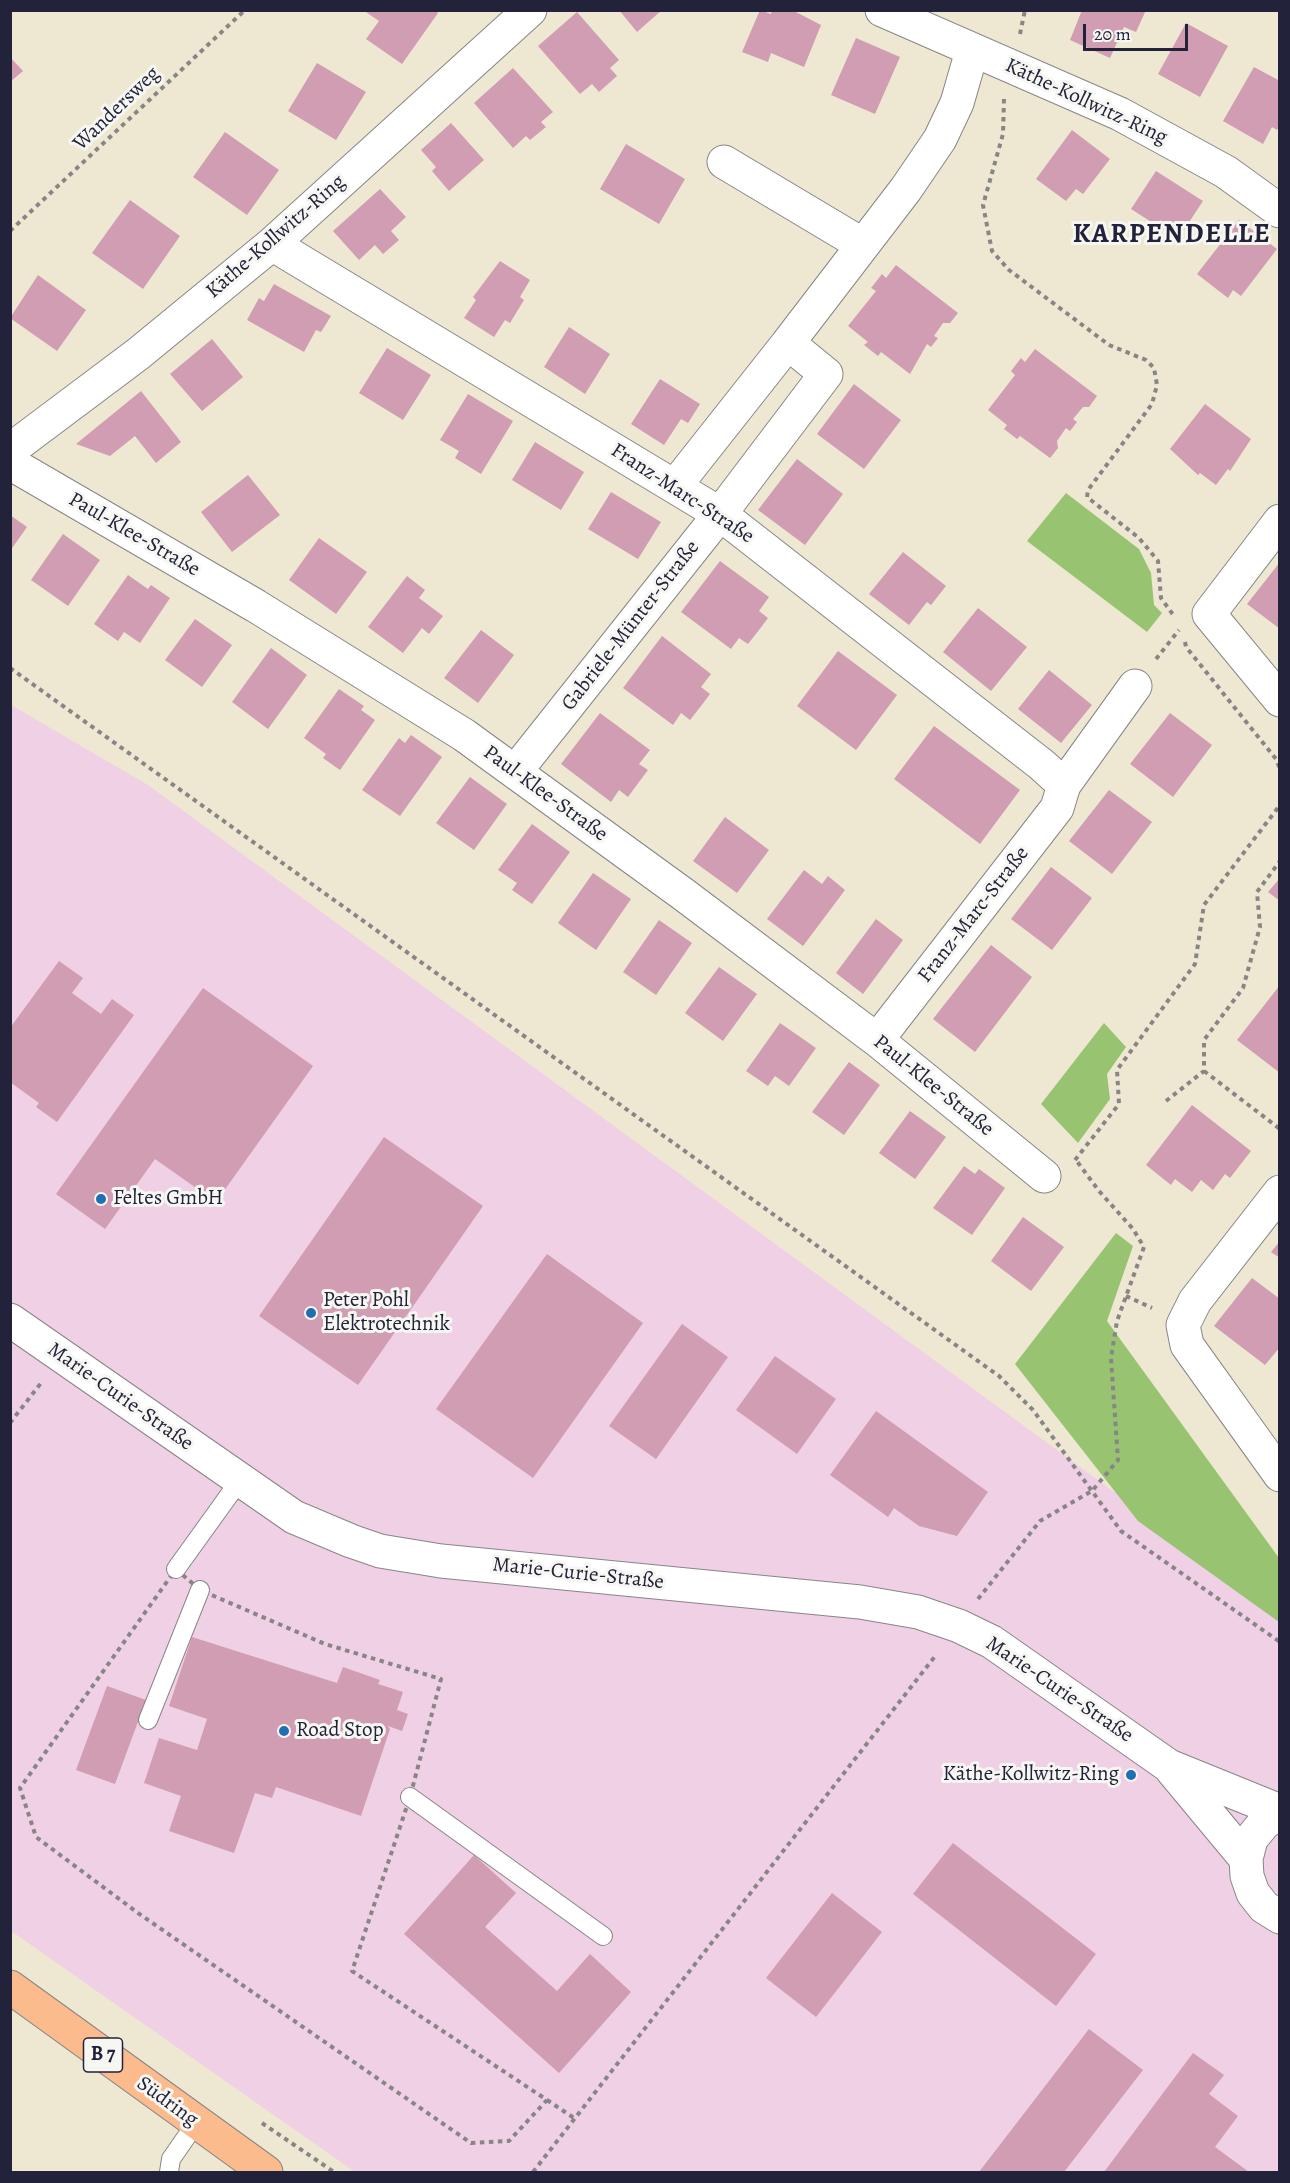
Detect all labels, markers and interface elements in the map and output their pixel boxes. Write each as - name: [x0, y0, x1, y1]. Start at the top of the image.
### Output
- scale bar: [1086, 12, 1191, 50]
- text: 20 m: [1094, 22, 1131, 46]
- street label: Käthe-Kollwitz-Ring: [1001, 53, 1171, 151]
- street label: Wandersweg: [68, 62, 166, 156]
- street label: Käthe-Kollwitz-Ring: [201, 170, 351, 304]
- district label: KARPENDELLE: [1073, 219, 1271, 251]
- street label: Franz-Marc-Straße: [606, 438, 758, 550]
- street label: Paul-Klee-Straße: [64, 487, 204, 583]
- street label: Gabriele-Münter-Straße: [557, 536, 705, 716]
- street label: Paul-Klee-Straße: [478, 740, 612, 848]
- street label: Franz-Marc-Straße: [913, 842, 1035, 988]
- street label: Paul-Klee-Straße: [868, 1030, 998, 1142]
- place label: Feltes GmbH: [113, 1186, 223, 1212]
- marker: Feltes GmbH: [94, 1192, 108, 1206]
- place label: Peter Pohl Elektrotechnik: [323, 1288, 450, 1338]
- marker: Peter Pohl Elektrotechnik: [304, 1306, 318, 1320]
- street label: Marie-Curie-Straße: [42, 1337, 198, 1457]
- street label: Marie-Curie-Straße: [491, 1552, 665, 1596]
- street label: Marie-Curie-Straße: [981, 1631, 1137, 1749]
- place label: Road Stop: [296, 1718, 383, 1744]
- marker: Road Stop: [277, 1724, 291, 1738]
- place label: Käthe-Kollwitz-Ring: [943, 1762, 1119, 1788]
- marker: Käthe-Kollwitz-Ring: [1124, 1768, 1138, 1782]
- road number: B 7: [84, 2038, 122, 2072]
- street label: Südring: [131, 2071, 203, 2133]

